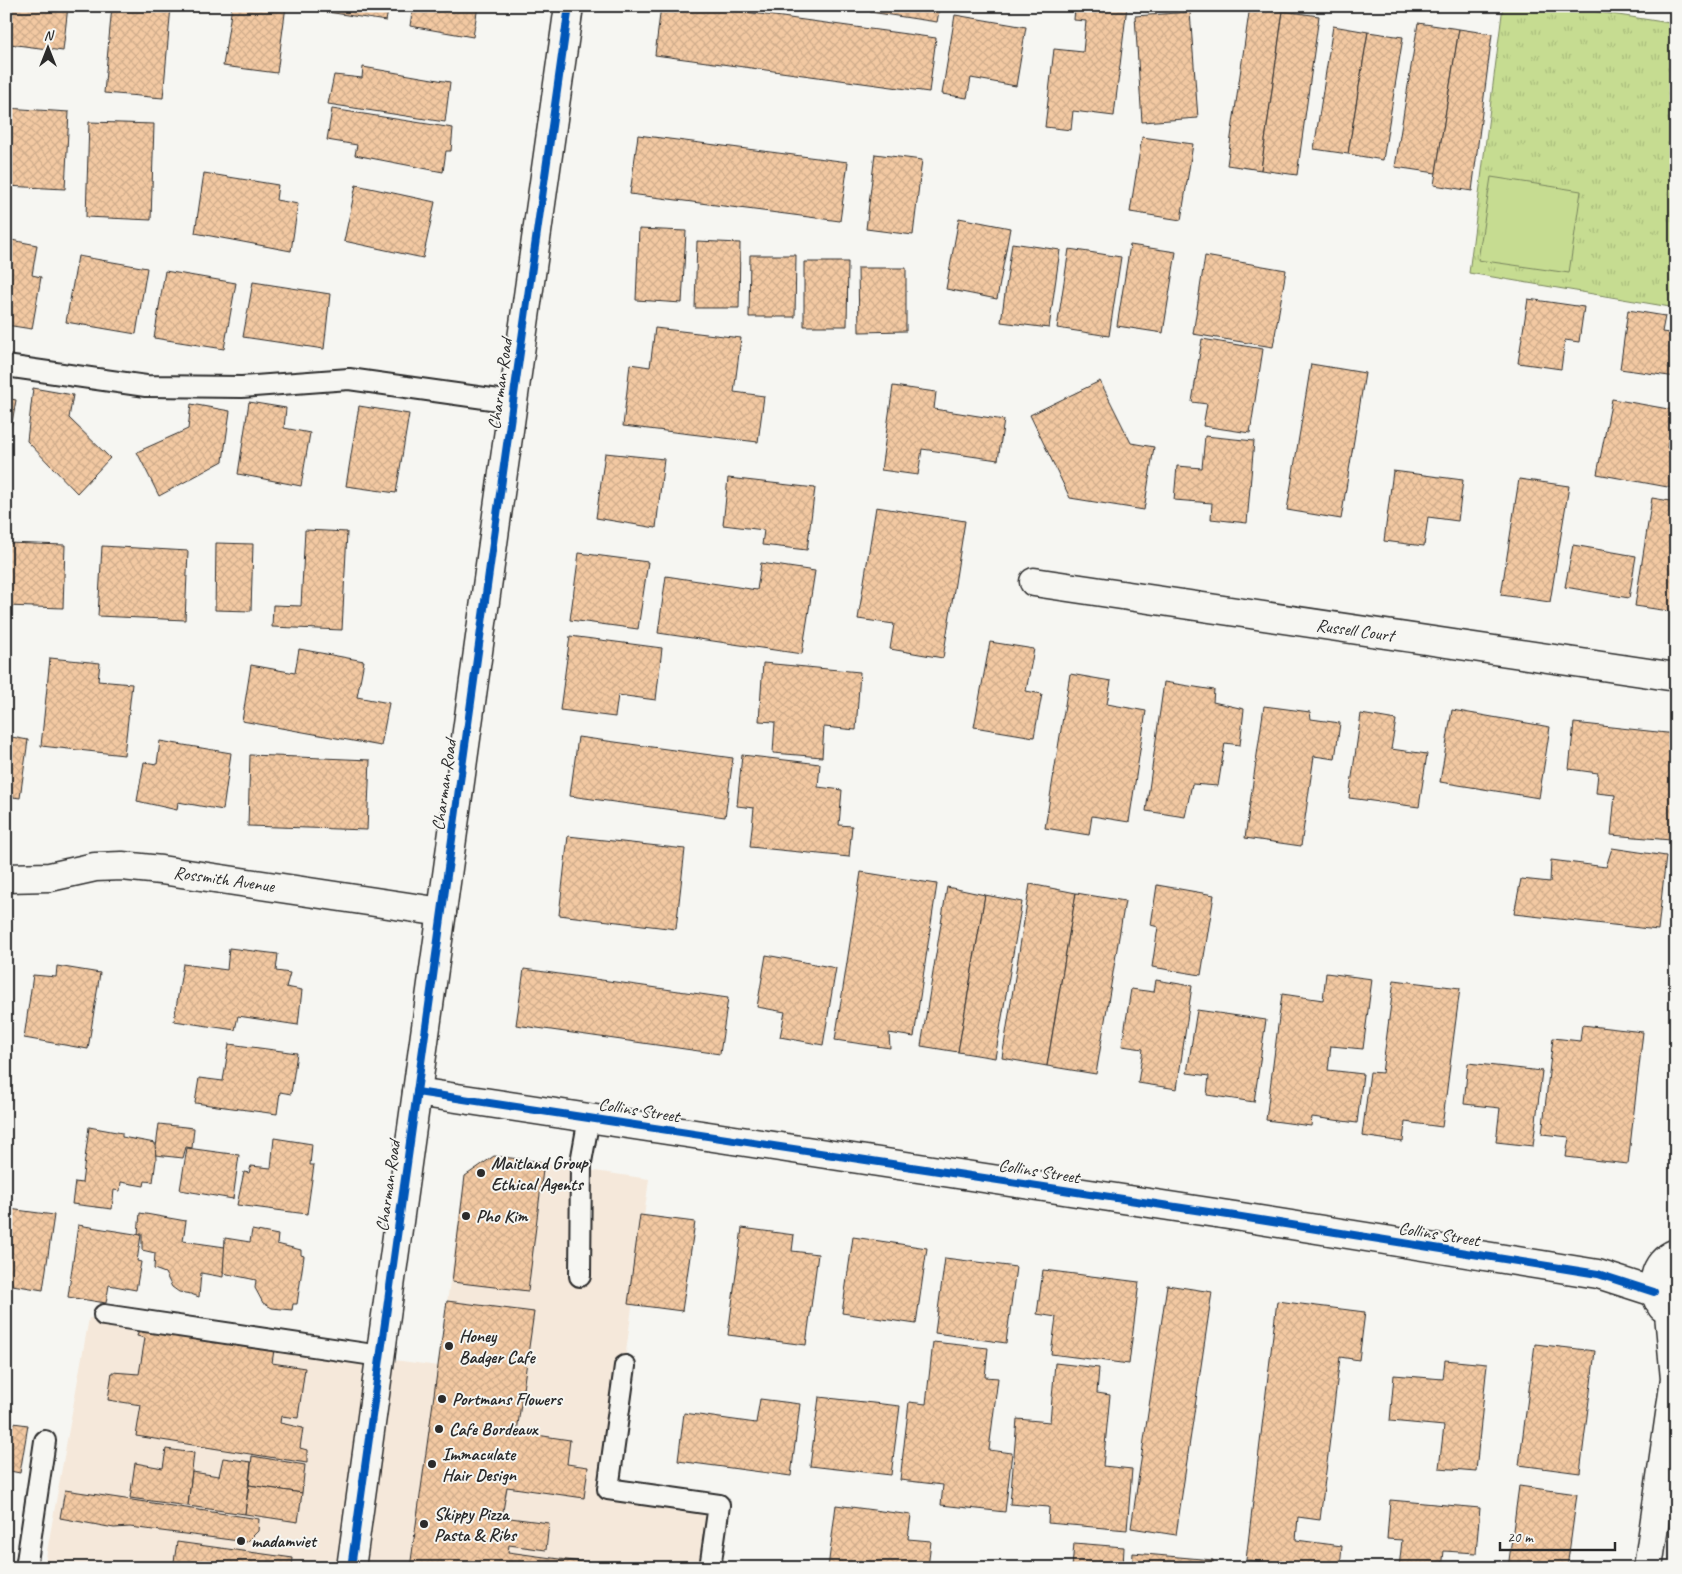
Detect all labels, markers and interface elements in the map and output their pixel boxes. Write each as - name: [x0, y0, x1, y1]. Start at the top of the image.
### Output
- north arrow: [22, 22, 72, 72]
- text: N: [44, 27, 55, 44]
- street label: Charman Road: [483, 334, 518, 431]
- street label: Russell Court: [1315, 614, 1398, 647]
- street label: Charman Road: [427, 735, 462, 832]
- street label: Rossmith Avenue: [172, 861, 277, 897]
- street label: Collins Street: [597, 1093, 683, 1128]
- street label: Charman Road: [371, 1136, 406, 1233]
- place label: Maitland Group Ethical Agents: [491, 1152, 589, 1195]
- street label: Collins Street: [997, 1154, 1083, 1189]
- marker: Maitland Group Ethical Agents: [475, 1167, 487, 1179]
- place label: Pho Kim: [476, 1205, 529, 1227]
- marker: Pho Kim: [460, 1210, 472, 1222]
- street label: Collins Street: [1397, 1217, 1483, 1252]
- place label: Honey Badger Cafe: [459, 1325, 537, 1368]
- marker: Honey Badger Cafe: [443, 1340, 455, 1352]
- place label: Portmans Flowers: [452, 1388, 563, 1410]
- marker: Portmans Flowers: [436, 1393, 448, 1405]
- place label: Cafe Bordeaux: [449, 1418, 539, 1440]
- marker: Cafe Bordeaux: [433, 1423, 445, 1435]
- place label: Immaculate Hair Design: [442, 1443, 517, 1486]
- marker: Immaculate Hair Design: [426, 1458, 438, 1470]
- place label: Skippy Pizza Pasta & Ribs: [434, 1503, 518, 1546]
- marker: Skippy Pizza Pasta & Ribs: [418, 1518, 430, 1530]
- scale bar: [1500, 1519, 1614, 1551]
- text: 20 m: [1507, 1528, 1534, 1547]
- place label: madamviet: [251, 1530, 318, 1552]
- marker: madamviet: [235, 1535, 247, 1547]

